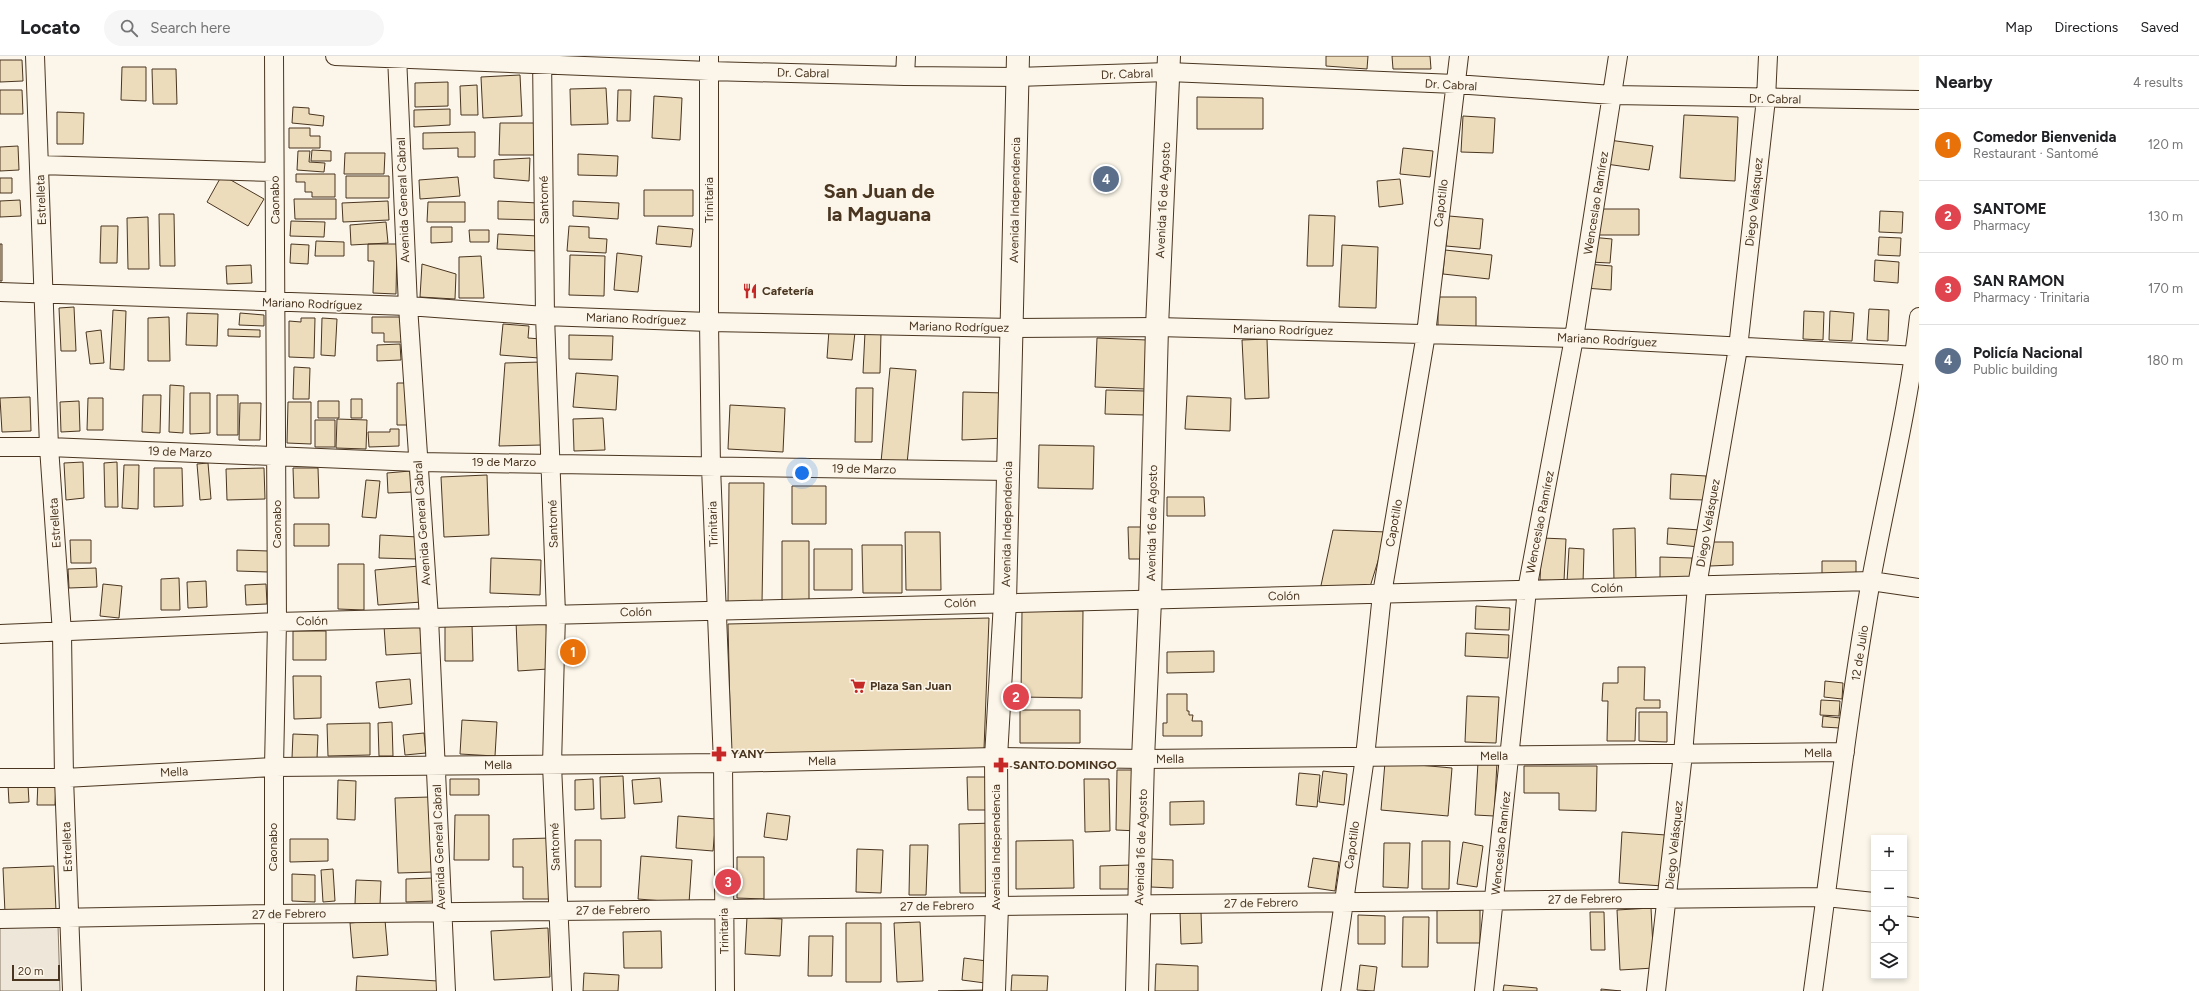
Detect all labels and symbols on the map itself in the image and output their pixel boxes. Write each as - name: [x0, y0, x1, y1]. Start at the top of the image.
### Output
- street label: Dr. Cabral: [777, 66, 829, 80]
- street label: Dr. Cabral: [1101, 66, 1153, 82]
- street label: Dr. Cabral: [1424, 77, 1478, 93]
- street label: Dr. Cabral: [1749, 92, 1801, 106]
- street label: Avenida General Cabral: [394, 137, 412, 263]
- street label: Avenida Independencia: [1007, 137, 1023, 263]
- street label: Avenida 16 de Agosto: [1153, 141, 1173, 259]
- street label: Wenceslao Ramírez: [1581, 150, 1611, 256]
- street label: Diego Velásquez: [1742, 157, 1766, 247]
- pin: 4: [1093, 164, 1119, 194]
- street label: Estrelleta: [33, 175, 49, 225]
- street label: Santomé: [537, 175, 551, 224]
- street label: Caonabo: [268, 176, 282, 224]
- street label: Trinitaria: [702, 177, 716, 223]
- street label: Capotillo: [1431, 178, 1451, 228]
- district label: San Juan de la Maguana: [823, 179, 935, 226]
- restaurant icon: Cafetería: [741, 282, 759, 300]
- place label: Cafetería: [762, 284, 814, 298]
- street label: Mariano Rodríguez: [262, 295, 363, 313]
- street label: Mariano Rodríguez: [586, 310, 687, 328]
- street label: Mariano Rodríguez: [909, 319, 1009, 335]
- street label: Mariano Rodríguez: [1233, 322, 1333, 338]
- street label: Mariano Rodríguez: [1557, 330, 1658, 350]
- street label: 19 de Marzo: [148, 444, 212, 460]
- street label: 19 de Marzo: [472, 455, 536, 469]
- street label: Avenida General Cabral: [411, 460, 433, 586]
- street label: 19 de Marzo: [832, 461, 896, 477]
- street label: Avenida Independencia: [999, 461, 1015, 587]
- your location: [792, 463, 812, 483]
- street label: Avenida 16 de Agosto: [1144, 465, 1160, 581]
- street label: Wenceslao Ramírez: [1523, 469, 1557, 575]
- street label: Diego Velásquez: [1693, 478, 1723, 568]
- street label: Estrelleta: [46, 497, 64, 549]
- street label: Capotillo: [1383, 498, 1405, 548]
- street label: Santomé: [545, 499, 561, 548]
- street label: Caonabo: [270, 500, 284, 548]
- street label: Trinitaria: [705, 501, 721, 547]
- street label: Colón: [1591, 581, 1623, 595]
- street label: Colón: [1268, 589, 1300, 603]
- street label: Colón: [944, 595, 976, 611]
- street label: Colón: [620, 605, 652, 619]
- street label: Colón: [296, 614, 328, 628]
- street label: 12 de Julio: [1849, 624, 1871, 682]
- pin: 1: [560, 637, 586, 667]
- supermarket icon: Plaza San Juan: [849, 677, 867, 695]
- place label: Plaza San Juan: [870, 679, 952, 693]
- pin: 2: [1003, 682, 1029, 712]
- pharmacy icon: YANY: [710, 745, 728, 763]
- street label: Mella: [1804, 746, 1832, 760]
- place label: YANY: [731, 747, 765, 761]
- street label: Mella: [1480, 749, 1508, 763]
- street label: Mella: [1156, 752, 1184, 766]
- street label: Mella: [808, 754, 836, 768]
- pharmacy icon: SANTO DOMINGO: [992, 756, 1010, 774]
- street label: Mella: [484, 758, 512, 772]
- place label: SANTO DOMINGO: [1013, 758, 1117, 772]
- street label: Mella: [160, 764, 188, 780]
- street label: Avenida General Cabral: [430, 784, 448, 910]
- street label: Avenida Independencia: [989, 784, 1003, 910]
- street label: Avenida 16 de Agosto: [1132, 788, 1150, 906]
- street label: Wenceslao Ramírez: [1489, 790, 1513, 896]
- street label: Diego Velásquez: [1662, 800, 1686, 890]
- street label: Capotillo: [1342, 820, 1362, 870]
- street label: Estrelleta: [59, 822, 75, 872]
- street label: Santomé: [547, 822, 563, 871]
- street label: Caonabo: [266, 823, 280, 871]
- pin: 3: [715, 867, 741, 897]
- street label: 27 de Febrero: [1548, 891, 1622, 907]
- street label: 27 de Febrero: [1224, 895, 1298, 911]
- street label: 27 de Febrero: [900, 898, 974, 914]
- street label: 27 de Febrero: [576, 902, 650, 918]
- street label: 27 de Febrero: [252, 906, 326, 922]
- street label: Trinitaria: [717, 908, 731, 954]
- scale bar: [12, 963, 60, 982]

